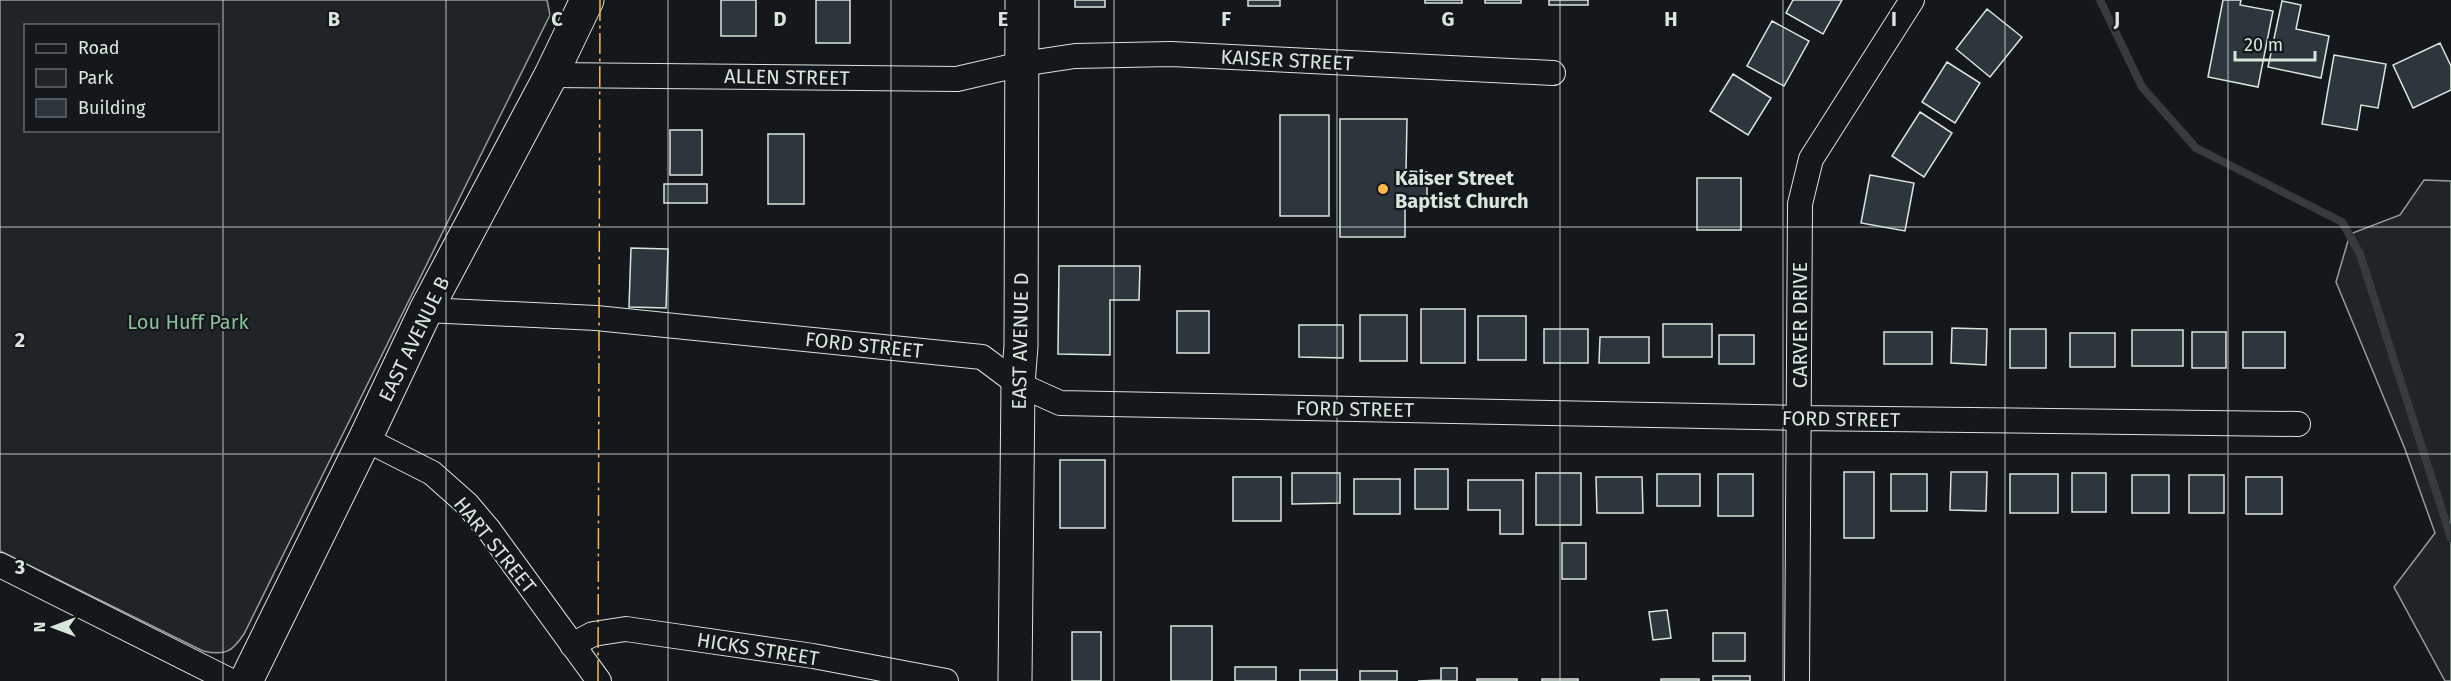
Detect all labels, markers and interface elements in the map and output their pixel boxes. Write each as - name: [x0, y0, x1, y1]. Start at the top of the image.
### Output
- text: B: [328, 7, 340, 31]
- text: C: [551, 7, 563, 31]
- text: D: [773, 7, 787, 31]
- text: E: [998, 7, 1008, 31]
- text: F: [1221, 7, 1231, 31]
- text: G: [1442, 7, 1454, 31]
- text: H: [1664, 7, 1678, 31]
- text: I: [1891, 7, 1897, 31]
- text: J: [2113, 7, 2120, 31]
- legend: [24, 24, 219, 132]
- scale bar: [2235, 24, 2314, 62]
- text: 20 m: [2244, 34, 2283, 56]
- text: Road: [78, 37, 120, 59]
- street label: KAISER STREET: [1220, 45, 1355, 75]
- street label: ALLEN STREET: [724, 64, 851, 90]
- text: Park: [78, 67, 114, 89]
- text: Building: [78, 97, 146, 119]
- place label: Kaiser Street Baptist Church: [1395, 166, 1529, 213]
- marker: Kaiser Street Baptist Church: [1376, 182, 1390, 196]
- street label: CARVER DRIVE: [1788, 262, 1812, 388]
- street label: EAST AVENUE B: [373, 272, 455, 406]
- street label: EAST AVENUE D: [1007, 272, 1033, 410]
- park label: Lou Huff Park: [127, 310, 249, 334]
- street label: FORD STREET: [804, 327, 925, 363]
- text: 2: [15, 328, 25, 352]
- street label: FORD STREET: [1296, 396, 1415, 422]
- street label: FORD STREET: [1782, 406, 1901, 432]
- street label: HART STREET: [449, 492, 542, 599]
- text: 3: [14, 555, 25, 579]
- north arrow: [24, 597, 84, 657]
- text: N: [30, 622, 49, 632]
- street label: HICKS STREET: [695, 628, 821, 671]

